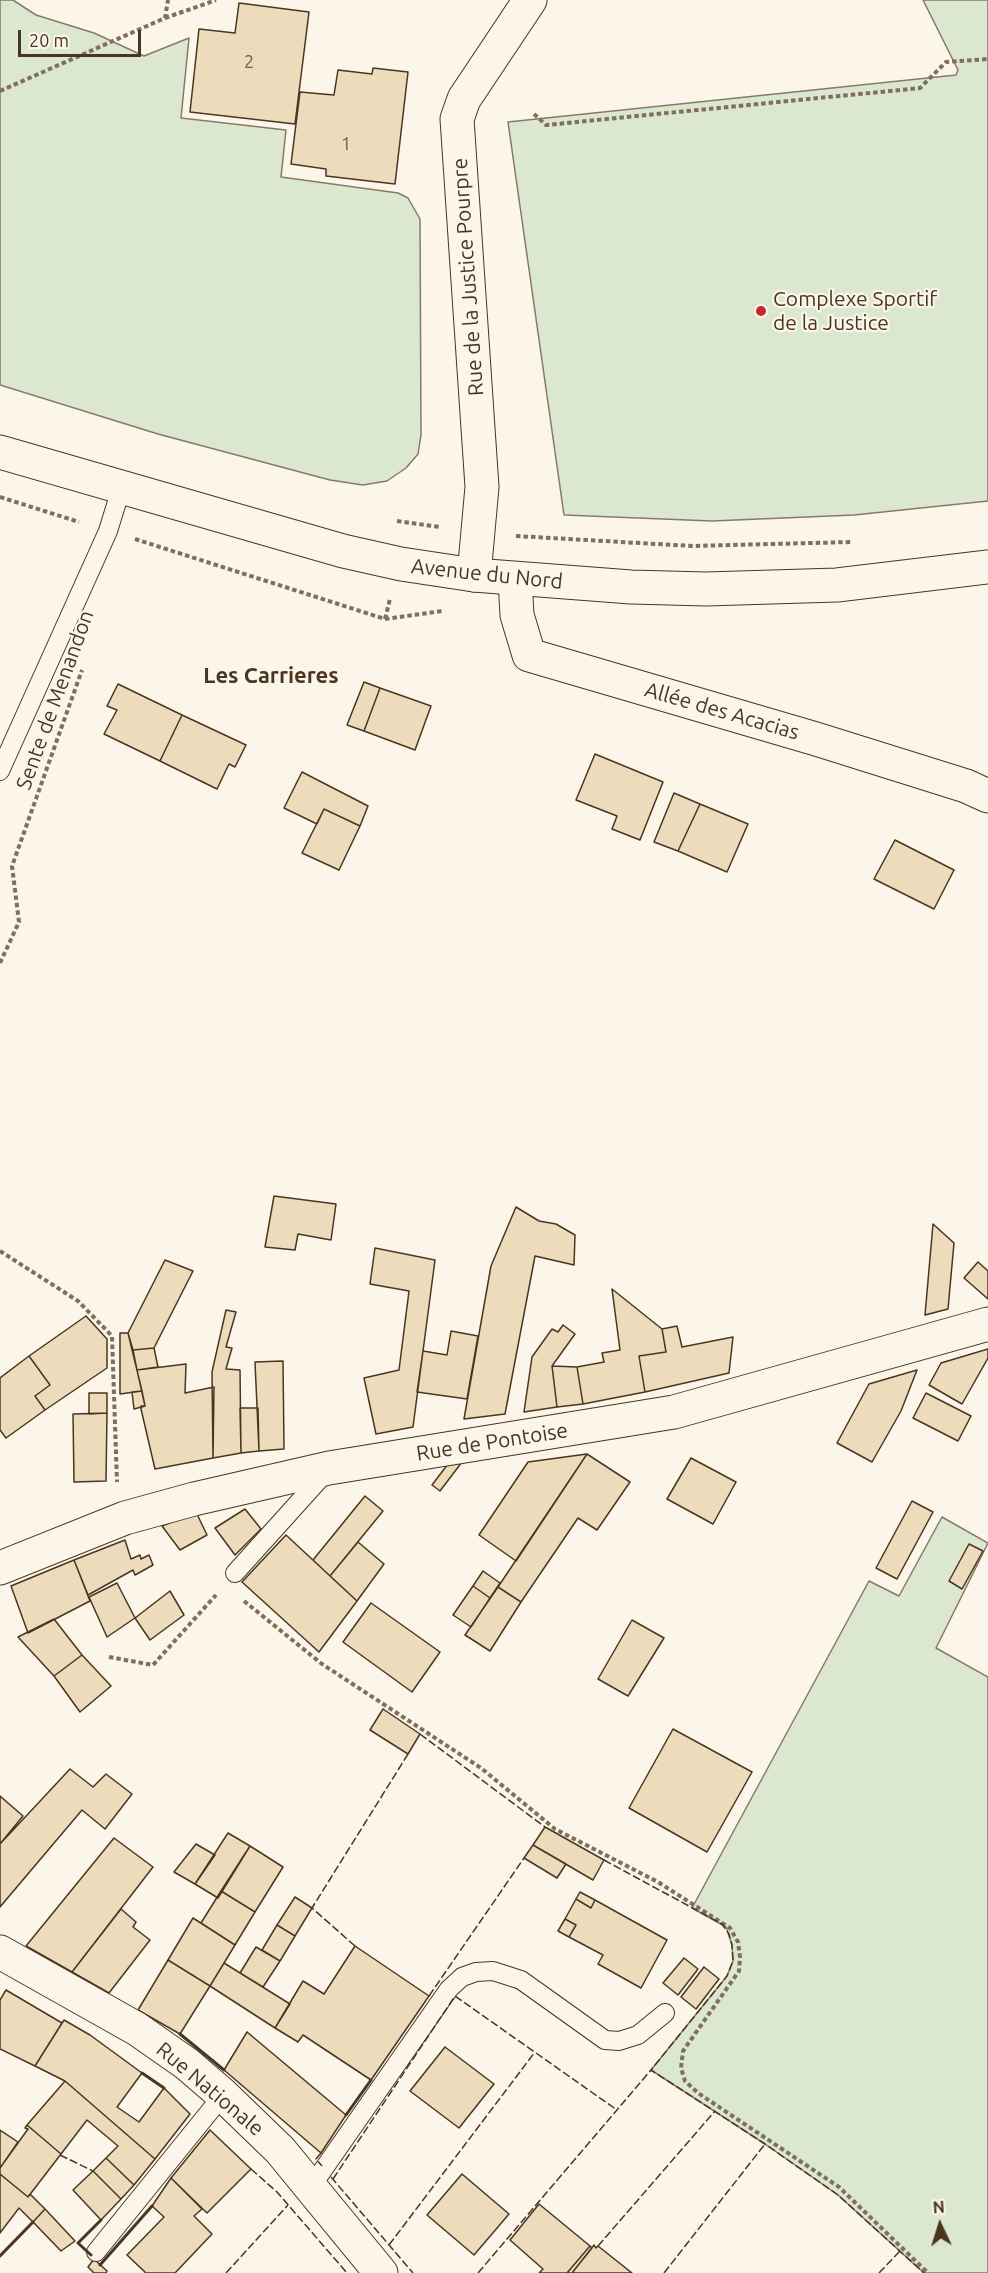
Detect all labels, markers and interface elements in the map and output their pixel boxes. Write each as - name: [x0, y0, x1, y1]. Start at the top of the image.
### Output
- scale bar: [21, 18, 144, 56]
- text: 20 m: [29, 30, 69, 50]
- house number: 2: [244, 51, 254, 73]
- house number: 1: [341, 133, 351, 155]
- street label: Rue de la Justice Pourpre: [447, 157, 489, 397]
- place label: Complexe Sportif de la Justice: [773, 286, 937, 336]
- marker: Complexe Sportif de la Justice: [754, 304, 768, 318]
- street label: Avenue du Nord: [410, 554, 564, 594]
- street label: Sente de Menandon: [11, 607, 99, 793]
- district label: Les Carrieres: [203, 663, 339, 689]
- street label: Allée des Acacias: [642, 677, 802, 745]
- street label: Rue de Pontoise: [414, 1418, 570, 1466]
- street label: Rue Nationale: [151, 2037, 269, 2141]
- north arrow: [910, 2195, 970, 2255]
- text: N: [932, 2198, 945, 2216]

